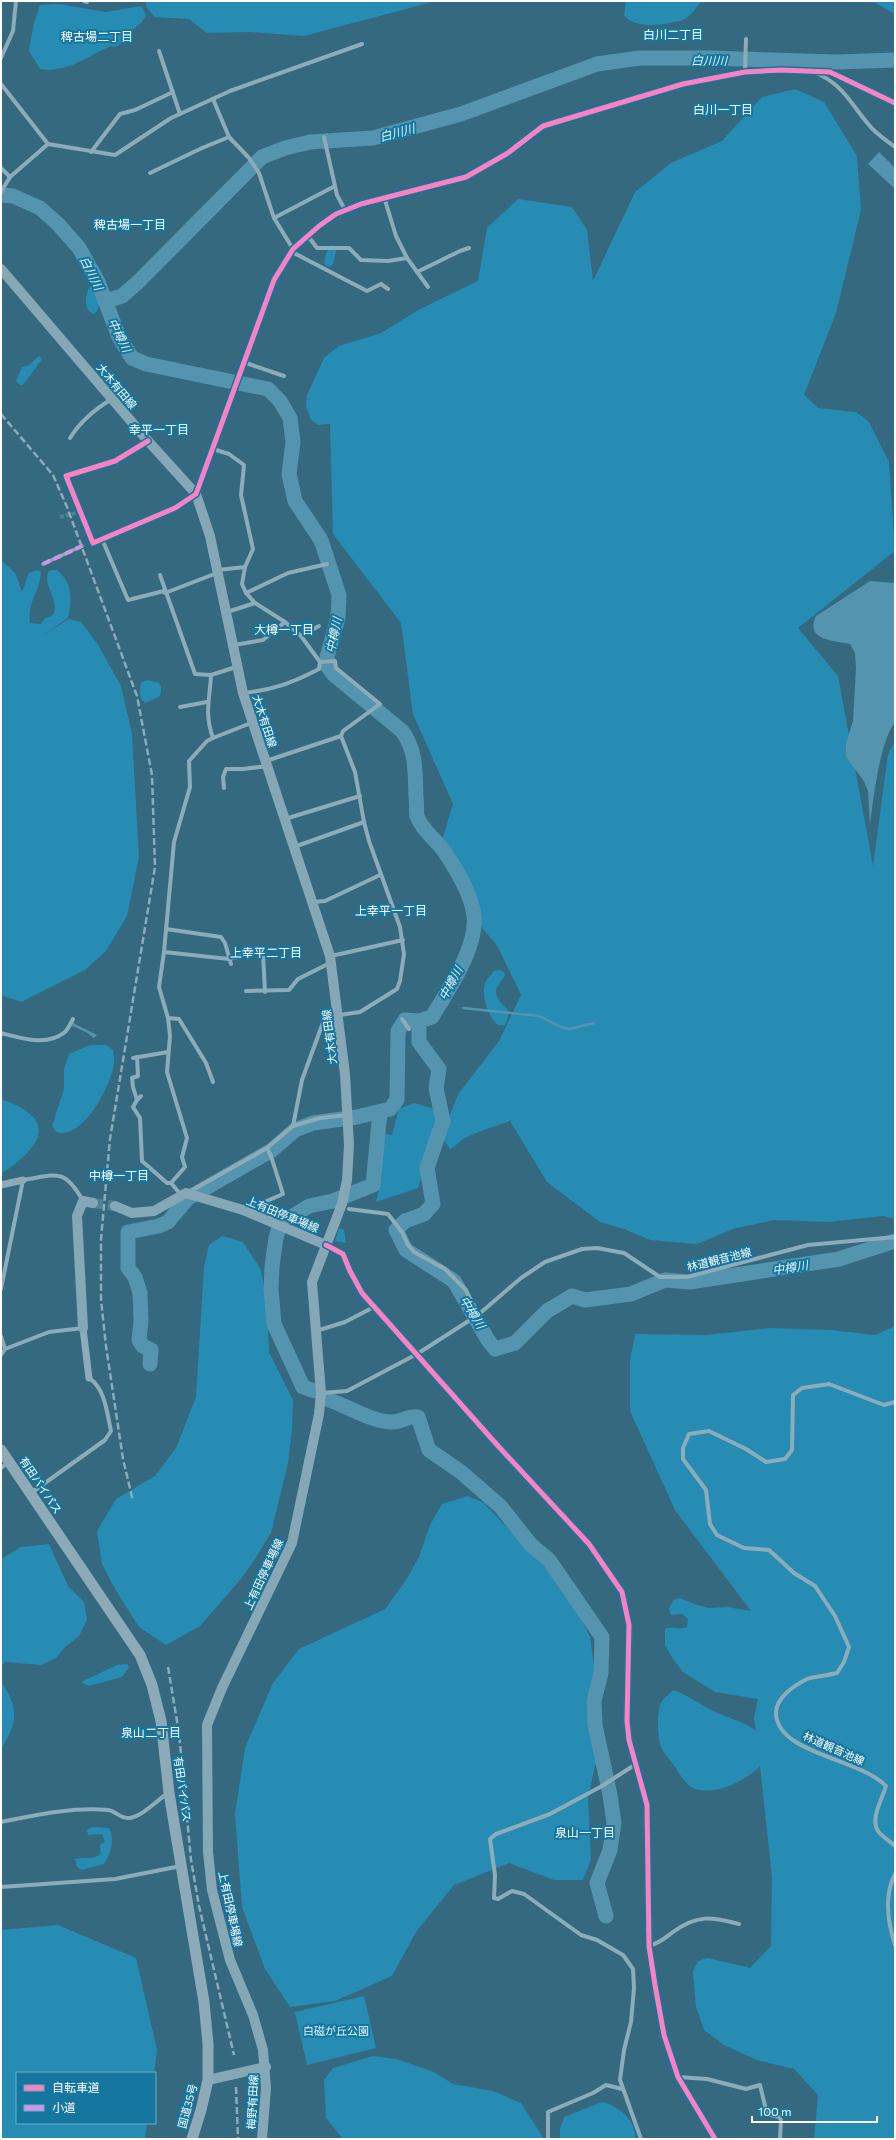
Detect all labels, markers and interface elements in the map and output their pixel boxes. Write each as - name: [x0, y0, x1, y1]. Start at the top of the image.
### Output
- district label: 白川二丁目: [643, 27, 703, 41]
- district label: 稗古場二丁目: [61, 29, 133, 43]
- water label: 白川川: [691, 53, 729, 67]
- district label: 白川一丁目: [693, 102, 753, 116]
- water label: 白川川: [378, 120, 418, 143]
- district label: 稗古場一丁目: [94, 217, 166, 231]
- water label: 白川川: [78, 254, 107, 294]
- water label: 中樽川: [106, 316, 135, 356]
- street label: 大木有田線: [94, 361, 140, 411]
- district label: 幸平一丁目: [129, 422, 189, 436]
- water label: 中樽川: [322, 614, 344, 654]
- district label: 大樽一丁目: [254, 622, 314, 636]
- street label: 大木有田線: [250, 693, 280, 749]
- district label: 上幸平一丁目: [355, 903, 427, 917]
- district label: 上幸平二丁目: [230, 945, 302, 959]
- water label: 中樽川: [435, 962, 466, 1002]
- street label: 大木有田線: [319, 1009, 339, 1065]
- district label: 中樽一丁目: [89, 1168, 149, 1182]
- street label: 上有田停車場線: [245, 1194, 321, 1234]
- street label: 林道観音池線: [685, 1245, 753, 1273]
- water label: 中樽川: [771, 1257, 811, 1277]
- water label: 中樽川: [458, 1293, 490, 1333]
- street label: 有田バイパス: [17, 1454, 65, 1516]
- street label: 上有田停車場線: [241, 1536, 285, 1612]
- district label: 泉山二丁目: [121, 1725, 181, 1739]
- street label: 林道観音池線: [801, 1729, 867, 1767]
- street label: 有田バイパス: [172, 1756, 194, 1822]
- district label: 泉山一丁目: [555, 1825, 615, 1839]
- street label: 上有田停車場線: [217, 1870, 245, 1948]
- park label: 白磁が丘公園: [303, 2024, 369, 2037]
- legend: [16, 2072, 156, 2124]
- street label: 梅野有田線: [244, 2074, 260, 2130]
- text: 自転車道: [52, 2080, 100, 2094]
- street label: 国道35号: [175, 2082, 199, 2130]
- scale bar: [752, 2098, 877, 2124]
- text: 小道: [52, 2100, 76, 2114]
- text: 100 m: [758, 2104, 792, 2118]

